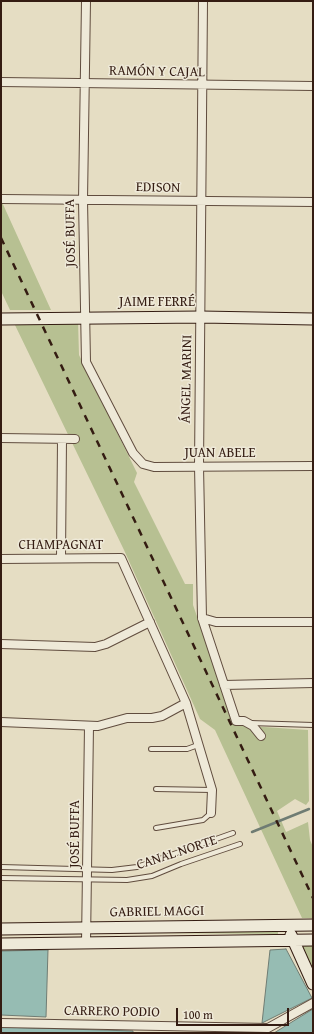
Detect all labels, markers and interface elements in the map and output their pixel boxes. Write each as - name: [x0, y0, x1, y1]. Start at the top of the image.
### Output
- street label: RAMÓN Y CAJAL: [109, 63, 205, 81]
- street label: EDISON: [136, 179, 180, 197]
- street label: JOSÉ BUFFA: [62, 199, 80, 267]
- street label: JAIME FERRÉ: [119, 294, 195, 310]
- street label: ÁNGEL MARINI: [178, 335, 196, 423]
- street label: JUAN ABELE: [184, 445, 256, 461]
- street label: CHAMPAGNAT: [19, 537, 103, 553]
- street label: JOSÉ BUFFA: [67, 800, 83, 868]
- street label: CANAL NORTE: [135, 832, 219, 874]
- street label: GABRIEL MAGGI: [110, 903, 204, 921]
- scale bar: [178, 1000, 291, 1026]
- street label: CARRERO PODIO: [64, 1003, 160, 1021]
- text: 100 m: [183, 1006, 213, 1023]

